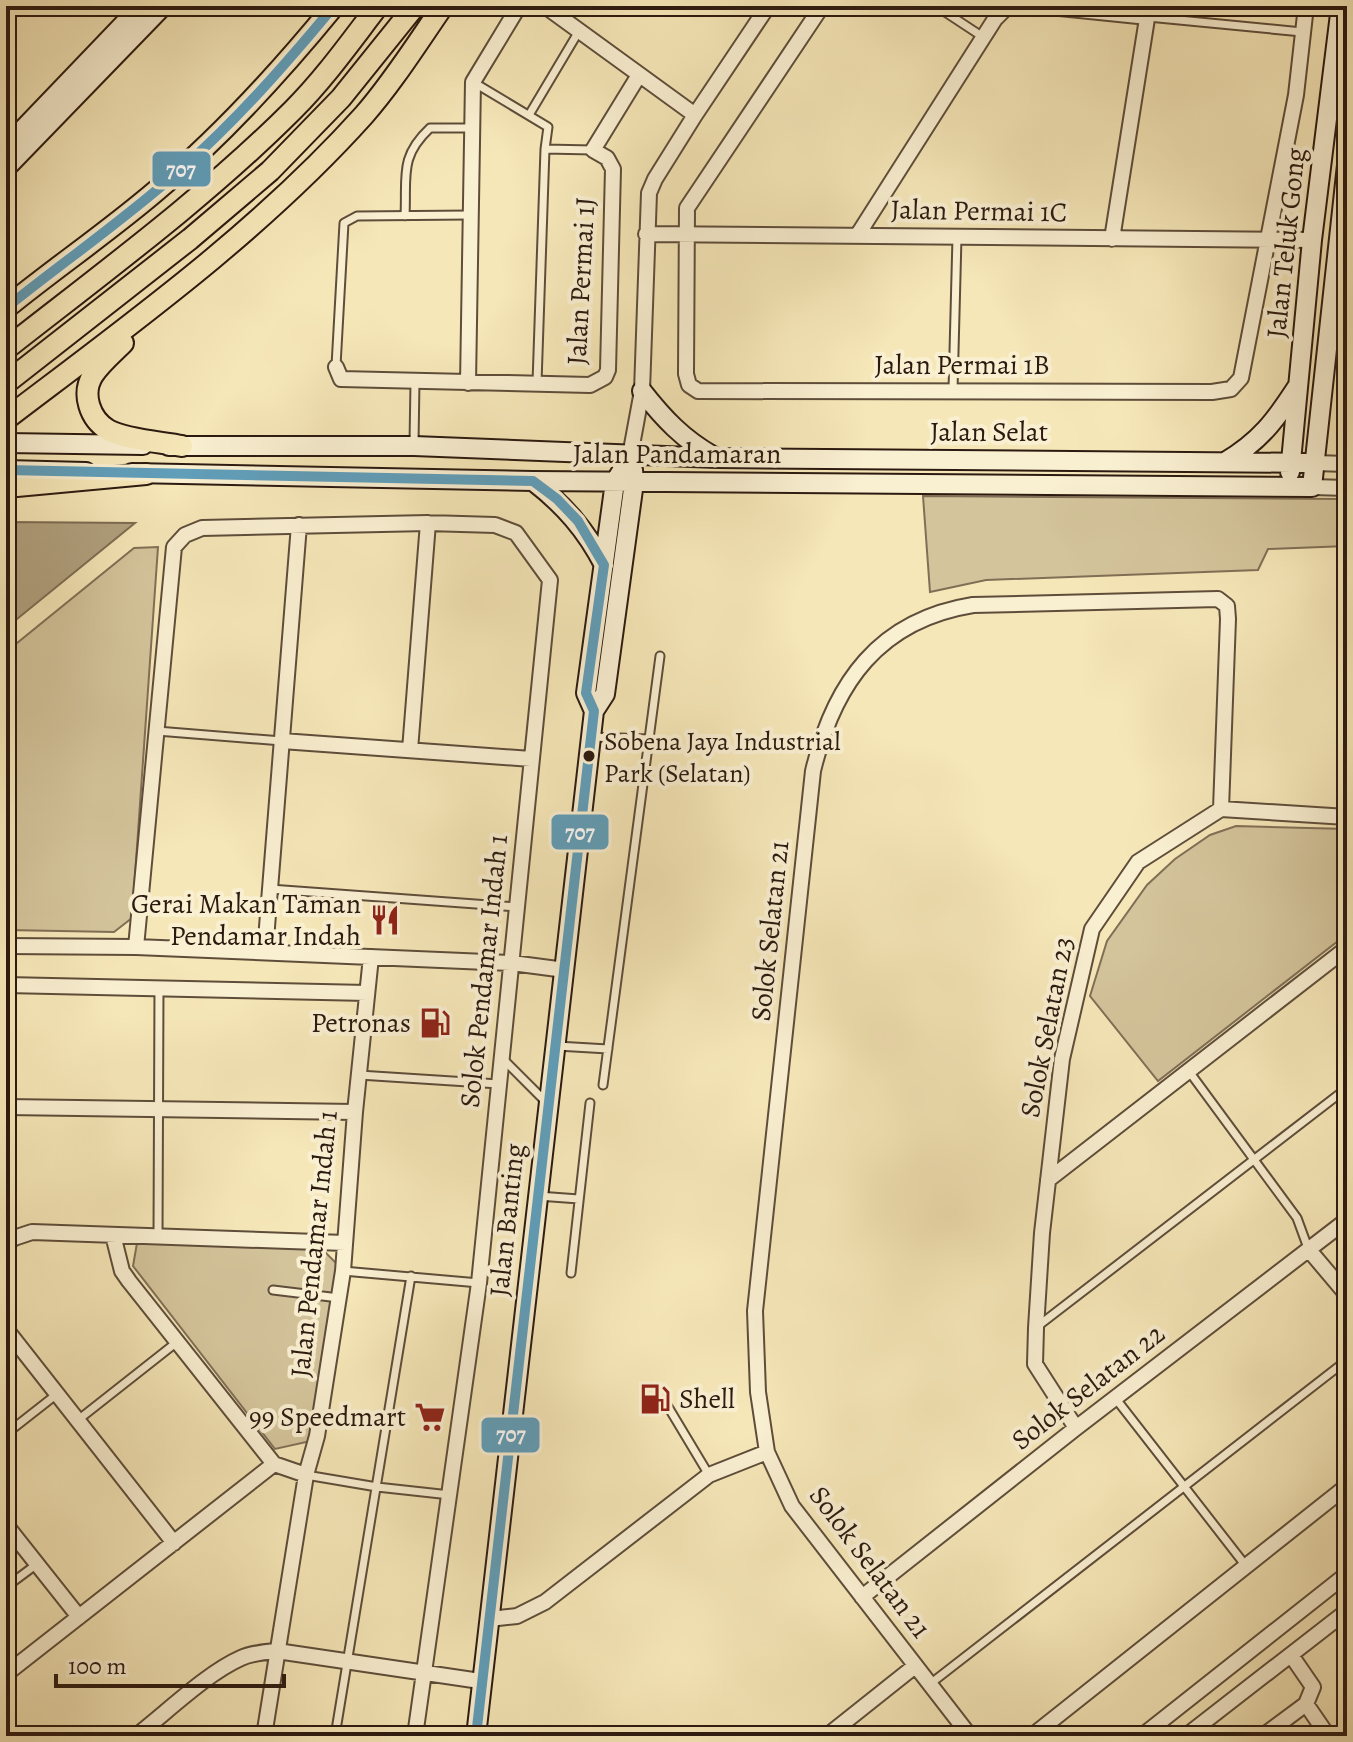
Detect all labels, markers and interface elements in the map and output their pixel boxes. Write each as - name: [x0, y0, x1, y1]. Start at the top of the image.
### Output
- street label: Jalan Teluk Gong: [1257, 146, 1315, 340]
- line badge: 707: [151, 150, 212, 188]
- text: 707: [166, 155, 197, 185]
- street label: Jalan Permai 1C: [890, 190, 1068, 232]
- street label: Jalan Permai 1J: [558, 196, 604, 366]
- street label: Jalan Permai 1B: [874, 346, 1050, 384]
- street label: Jalan Selat: [930, 413, 1048, 451]
- street label: Jalan Pandamaran: [573, 435, 781, 473]
- place label: Sobena Jaya Industrial Park (Selatan): [604, 724, 841, 791]
- marker: Sobena Jaya Industrial Park (Selatan): [581, 748, 597, 764]
- line badge: 707: [550, 813, 610, 851]
- text: 707: [565, 818, 596, 848]
- street label: Solok Pendamar Indah 1: [451, 832, 517, 1110]
- street label: Solok Selatan 21: [742, 839, 798, 1023]
- place label: Gerai Makan Taman Pendamar Indah: [131, 885, 361, 955]
- restaurant icon: Gerai Makan Taman Pendamar Indah: [368, 903, 402, 937]
- street label: Solok Selatan 23: [1011, 933, 1083, 1121]
- place label: Petronas: [311, 1004, 411, 1042]
- fuel station icon: Petronas: [418, 1006, 452, 1040]
- street label: Jalan Pendamar Indah 1: [281, 1109, 347, 1379]
- street label: Jalan Banting: [480, 1142, 534, 1298]
- street label: Solok Selatan 22: [1003, 1315, 1173, 1459]
- place label: Shell: [679, 1380, 735, 1418]
- fuel station icon: Shell: [638, 1382, 672, 1416]
- place label: 99 Speedmart: [249, 1398, 406, 1436]
- supermarket icon: 99 Speedmart: [413, 1400, 447, 1434]
- line badge: 707: [480, 1416, 541, 1454]
- text: 707: [496, 1420, 527, 1450]
- street label: Solok Selatan 21: [800, 1478, 940, 1646]
- scale bar: [56, 1638, 284, 1688]
- text: 100 m: [68, 1650, 127, 1682]

